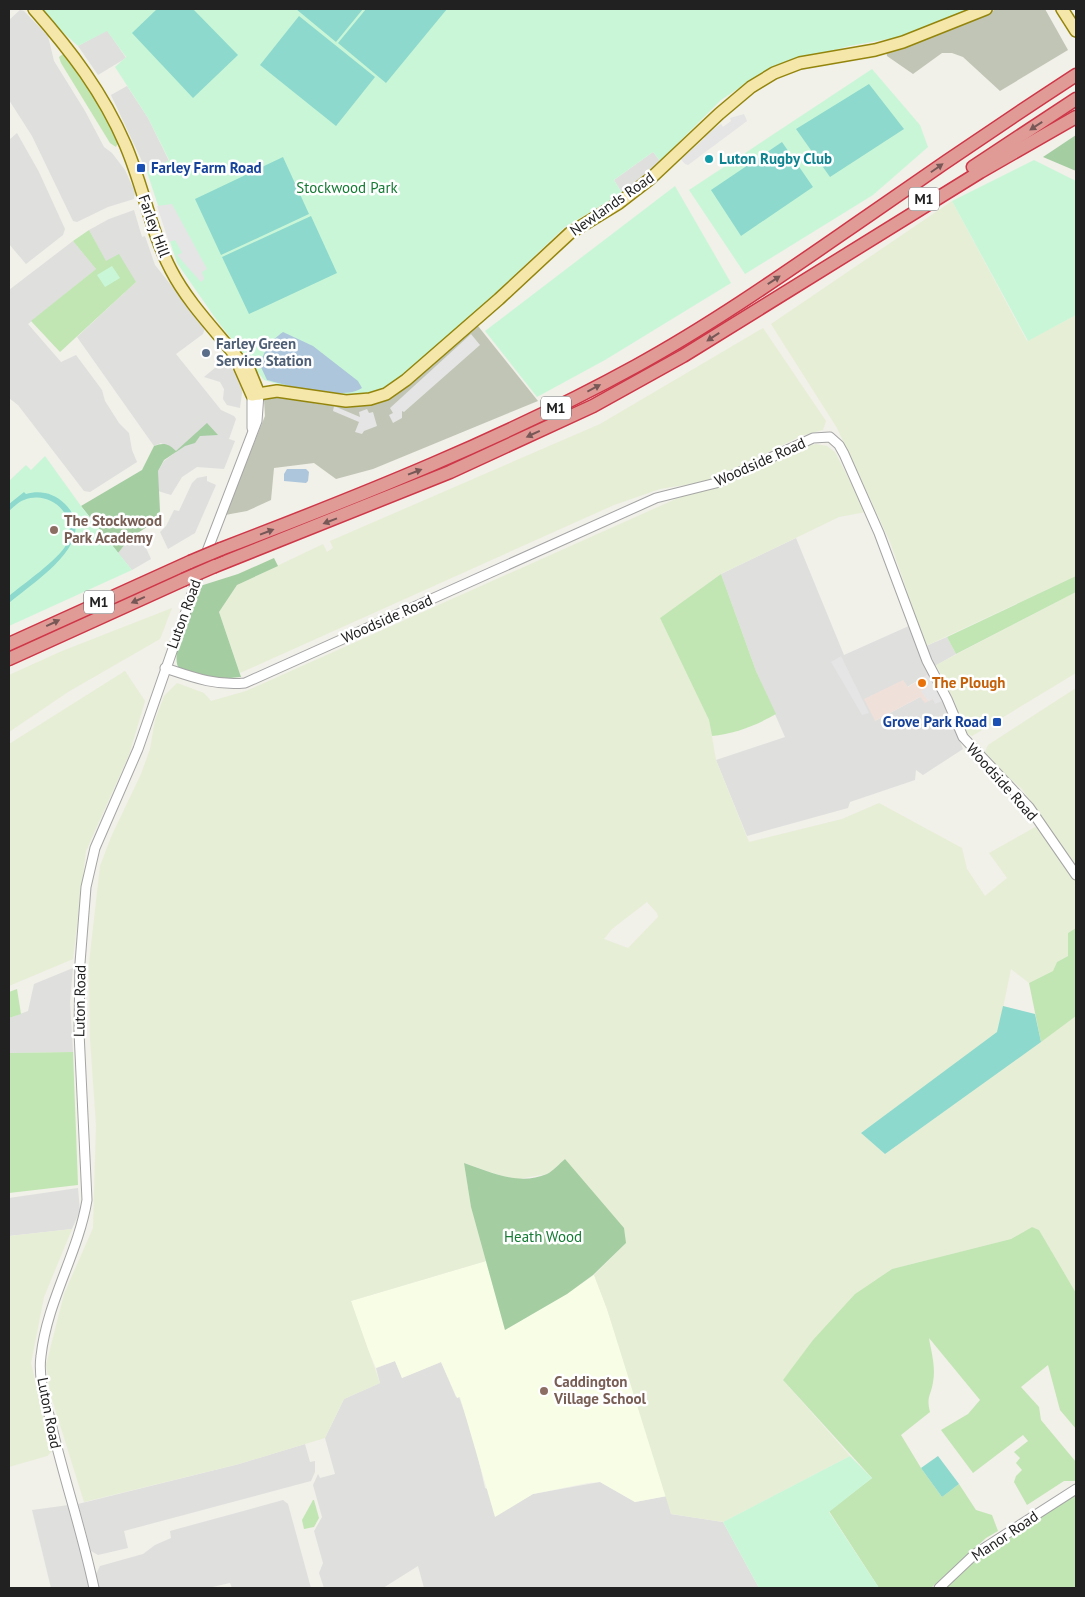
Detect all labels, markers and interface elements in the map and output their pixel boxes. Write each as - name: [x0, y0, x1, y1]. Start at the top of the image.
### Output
- one-way arrow: [1029, 121, 1042, 131]
- place label: Luton Rugby Club: [719, 149, 832, 168]
- marker: Luton Rugby Club: [703, 153, 715, 165]
- place label: Farley Farm Road: [151, 158, 262, 177]
- marker: Farley Farm Road: [135, 162, 147, 174]
- one-way arrow: [930, 163, 944, 173]
- street label: Newlands Road: [566, 167, 658, 240]
- park label: Stockwood Park: [296, 178, 399, 197]
- road number: M1: [909, 188, 939, 210]
- street label: Farley Hill: [134, 192, 175, 260]
- one-way arrow: [767, 275, 781, 284]
- one-way arrow: [707, 332, 720, 341]
- place label: Farley Green Service Station: [216, 334, 312, 370]
- marker: Farley Green Service Station: [200, 347, 212, 359]
- one-way arrow: [586, 384, 601, 392]
- road number: M1: [541, 396, 571, 419]
- one-way arrow: [526, 430, 540, 438]
- street label: Woodside Road: [711, 433, 808, 490]
- one-way arrow: [408, 468, 423, 476]
- place label: The Stockwood Park Academy: [64, 511, 162, 547]
- one-way arrow: [322, 517, 337, 525]
- marker: The Stockwood Park Academy: [48, 524, 60, 536]
- one-way arrow: [259, 528, 274, 535]
- street label: Luton Road: [162, 577, 205, 651]
- road number: M1: [84, 590, 114, 614]
- street label: Woodside Road: [338, 590, 435, 647]
- one-way arrow: [131, 596, 145, 604]
- one-way arrow: [46, 619, 60, 627]
- place label: The Plough: [932, 673, 1005, 692]
- marker: The Plough: [916, 677, 928, 689]
- place label: Grove Park Road: [883, 712, 987, 731]
- marker: Grove Park Road: [991, 716, 1003, 728]
- street label: Woodside Road: [963, 739, 1042, 824]
- street label: Luton Road: [69, 965, 90, 1037]
- park label: Heath Wood: [504, 1227, 582, 1246]
- place label: Caddington Village School: [553, 1372, 647, 1408]
- street label: Luton Road: [33, 1376, 66, 1450]
- marker: Caddington Village School: [538, 1385, 550, 1397]
- street label: Manor Road: [968, 1506, 1042, 1565]

